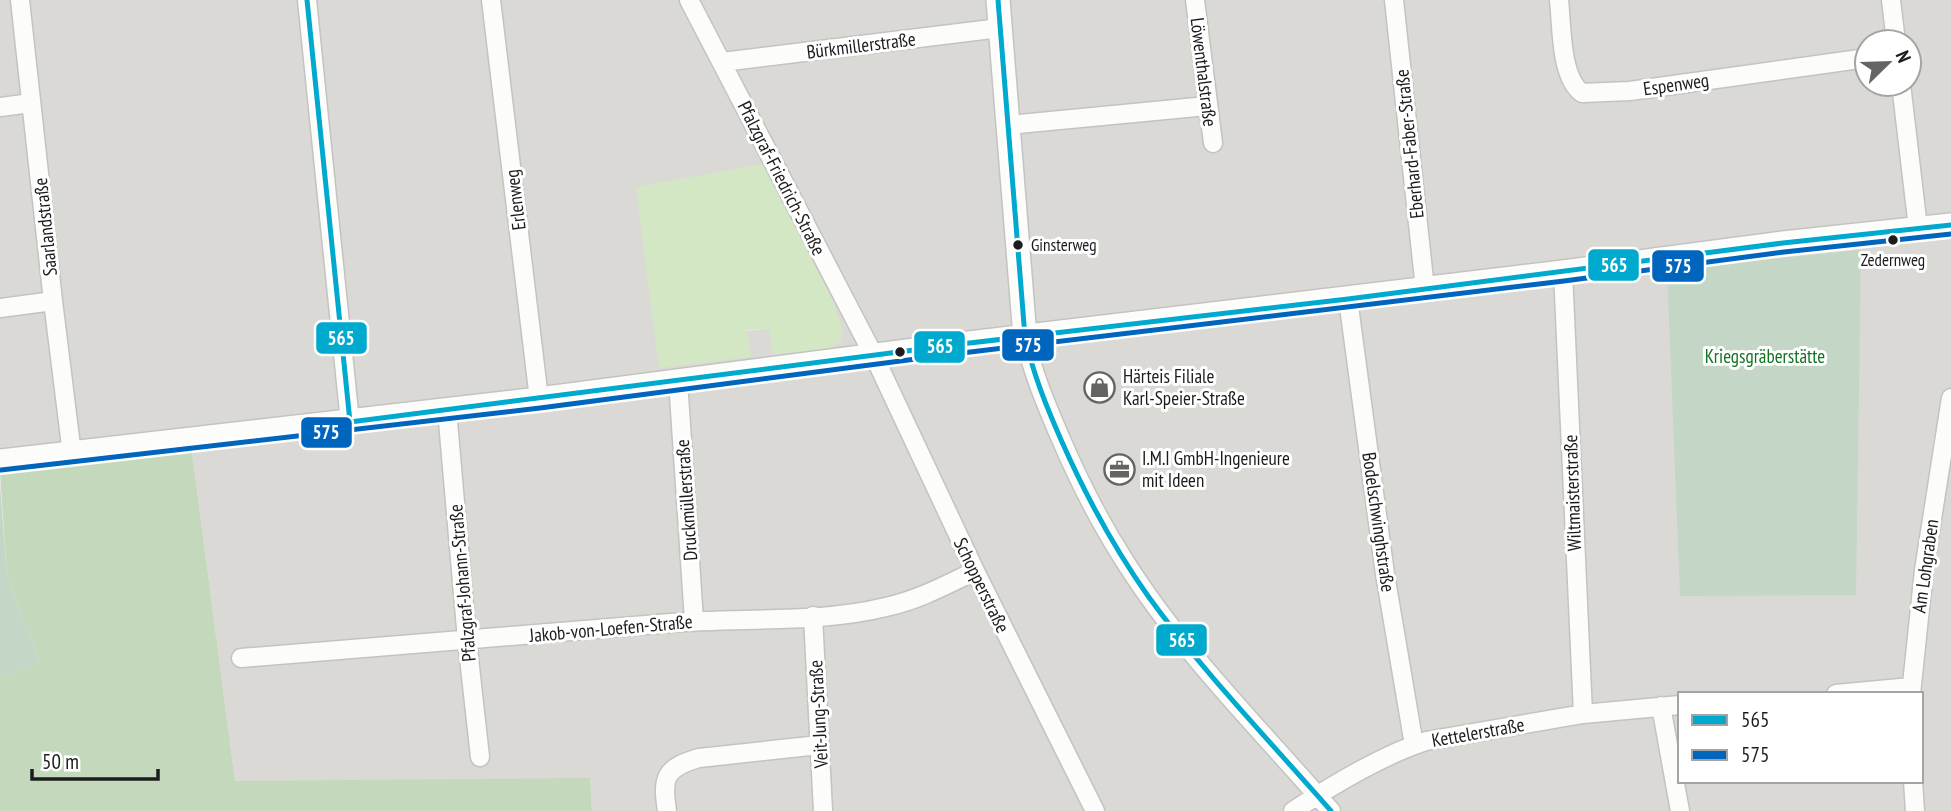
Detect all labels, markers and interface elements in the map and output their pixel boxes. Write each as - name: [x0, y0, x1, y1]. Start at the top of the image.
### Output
- street label: Löwenthalstraße: [1185, 16, 1223, 128]
- street label: Bürkmillerstraße: [805, 26, 917, 64]
- north arrow: [1853, 28, 1923, 98]
- text: N: [1891, 47, 1917, 66]
- street label: Eberhard-Faber-Straße: [1389, 68, 1429, 220]
- street label: Espenweg: [1642, 68, 1710, 100]
- street label: Pfalzgraf-Friedrich-Straße: [733, 97, 831, 259]
- street label: Erlenweg: [499, 168, 531, 232]
- street label: Saarlandstraße: [28, 177, 62, 277]
- marker: Zedernweg: [1886, 233, 1900, 247]
- place label: Ginsterweg: [1031, 234, 1097, 256]
- marker: Ginsterweg: [1011, 238, 1025, 252]
- line badge: 565: [1587, 248, 1640, 282]
- line badge: 575: [1651, 249, 1705, 283]
- place label: Zedernweg: [1861, 249, 1925, 271]
- text: 565: [1600, 253, 1628, 277]
- text: 575: [1664, 254, 1692, 278]
- line badge: 565: [315, 321, 368, 355]
- text: 565: [327, 326, 355, 350]
- line badge: 575: [1001, 328, 1055, 362]
- line badge: 565: [913, 330, 966, 364]
- text: 575: [1014, 333, 1042, 357]
- text: 565: [926, 334, 954, 358]
- park label: Kriegsgräberstätte: [1705, 344, 1825, 368]
- unlabelled marker: [893, 345, 907, 359]
- place label: Härteis Filiale Karl-Speier-Straße: [1123, 364, 1245, 410]
- shop icon: Härteis Filiale Karl-Speier-Straße: [1083, 370, 1117, 404]
- line badge: 575: [300, 416, 353, 449]
- text: 575: [312, 420, 340, 444]
- street label: Wiltmaisterstraße: [1558, 434, 1586, 552]
- street label: Druckmüllerstraße: [670, 438, 702, 562]
- place label: I.M.I GmbH-Ingenieure mit Ideen: [1142, 446, 1290, 492]
- street label: Bodelschwinghstraße: [1357, 451, 1401, 594]
- office icon: I.M.I GmbH-Ingenieure mit Ideen: [1102, 452, 1136, 486]
- street label: Pfalzgraf-Johann-Straße: [443, 503, 481, 663]
- street label: Am Lohgraben: [1907, 518, 1943, 614]
- street label: Schopperstraße: [949, 534, 1015, 637]
- street label: Jakob-von-Loefen-Straße: [527, 609, 694, 647]
- line badge: 565: [1155, 623, 1208, 657]
- text: 565: [1168, 628, 1196, 652]
- street label: Veit-Jung-Straße: [803, 659, 833, 770]
- legend: [1678, 692, 1923, 783]
- text: 565: [1741, 706, 1769, 733]
- street label: Kettelerstraße: [1430, 712, 1526, 752]
- scale bar: [32, 738, 158, 782]
- text: 575: [1741, 741, 1769, 768]
- text: 50 m: [42, 748, 79, 775]

